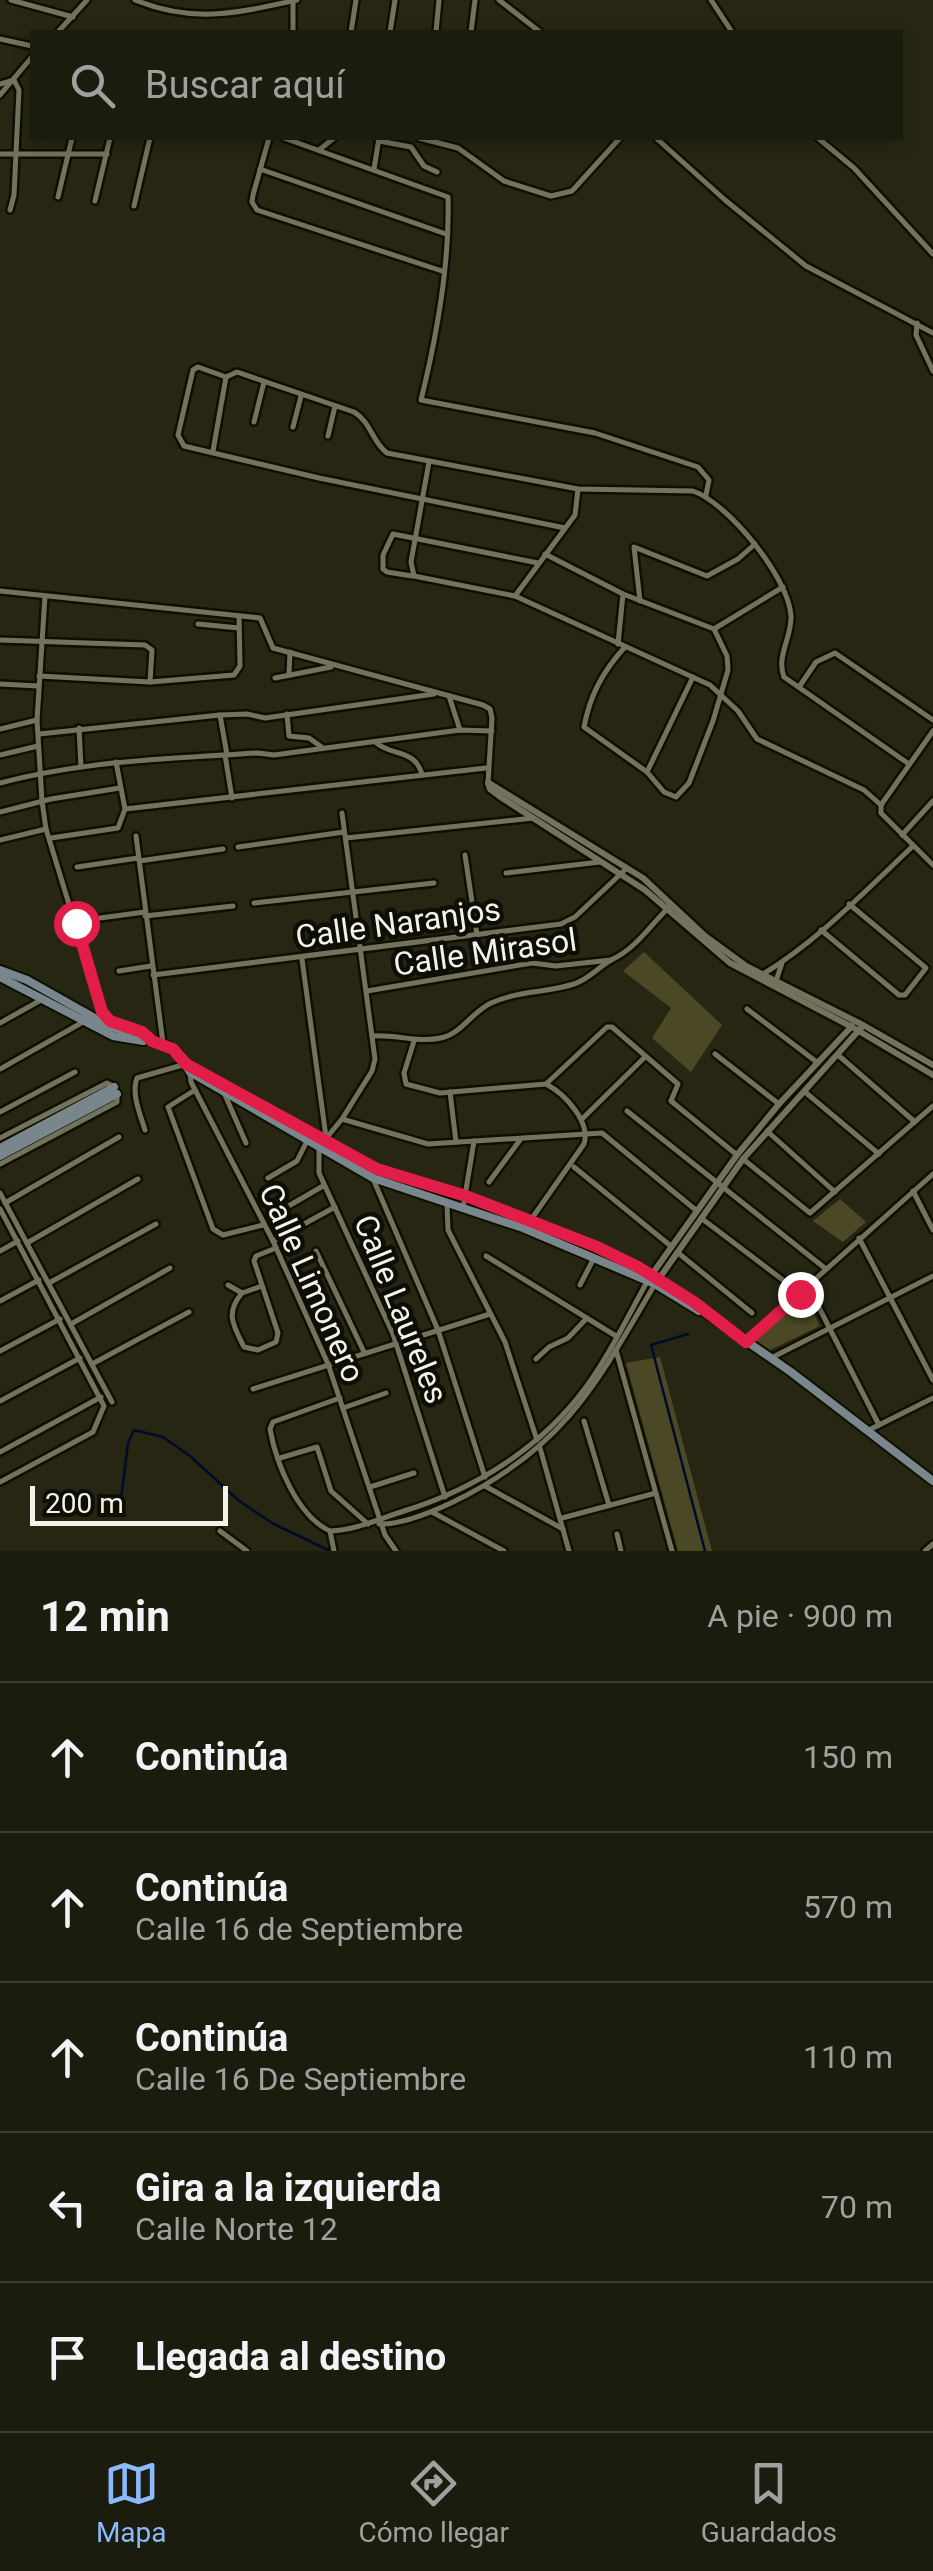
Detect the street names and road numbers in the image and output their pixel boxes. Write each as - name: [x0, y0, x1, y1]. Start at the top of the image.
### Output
- street label: Calle Naranjos: [293, 890, 503, 956]
- street label: Calle Mirasol: [391, 920, 579, 984]
- street label: Calle Limonero: [251, 1178, 373, 1388]
- street label: Calle Laureles: [346, 1209, 456, 1409]

